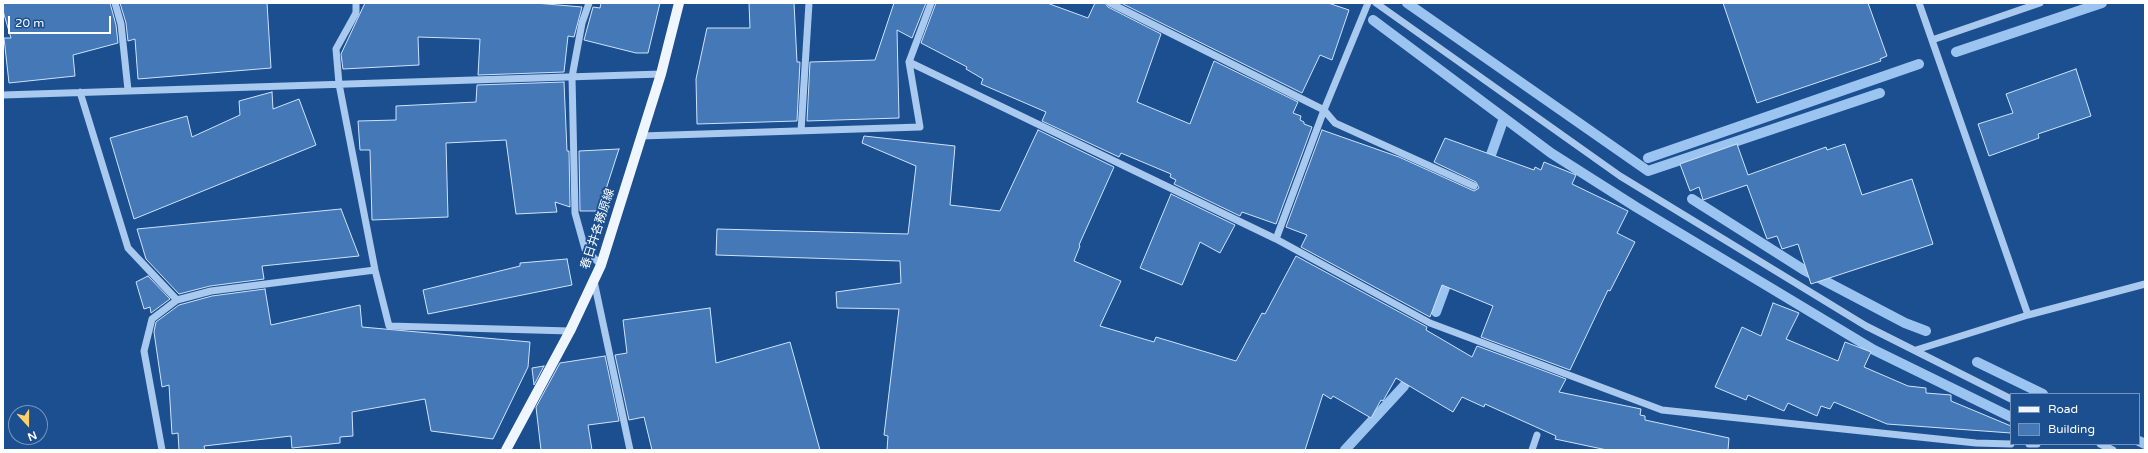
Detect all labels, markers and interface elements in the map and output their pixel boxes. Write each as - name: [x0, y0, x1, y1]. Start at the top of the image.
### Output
- scale bar: [10, 8, 113, 34]
- text: 20 m: [15, 16, 44, 30]
- street label: 春日井各務原線: [578, 187, 618, 271]
- legend: [2010, 393, 2140, 445]
- text: Road: [2048, 402, 2078, 416]
- north arrow: [8, 405, 48, 445]
- text: Building: [2048, 422, 2095, 436]
- text: N: [26, 428, 39, 443]

